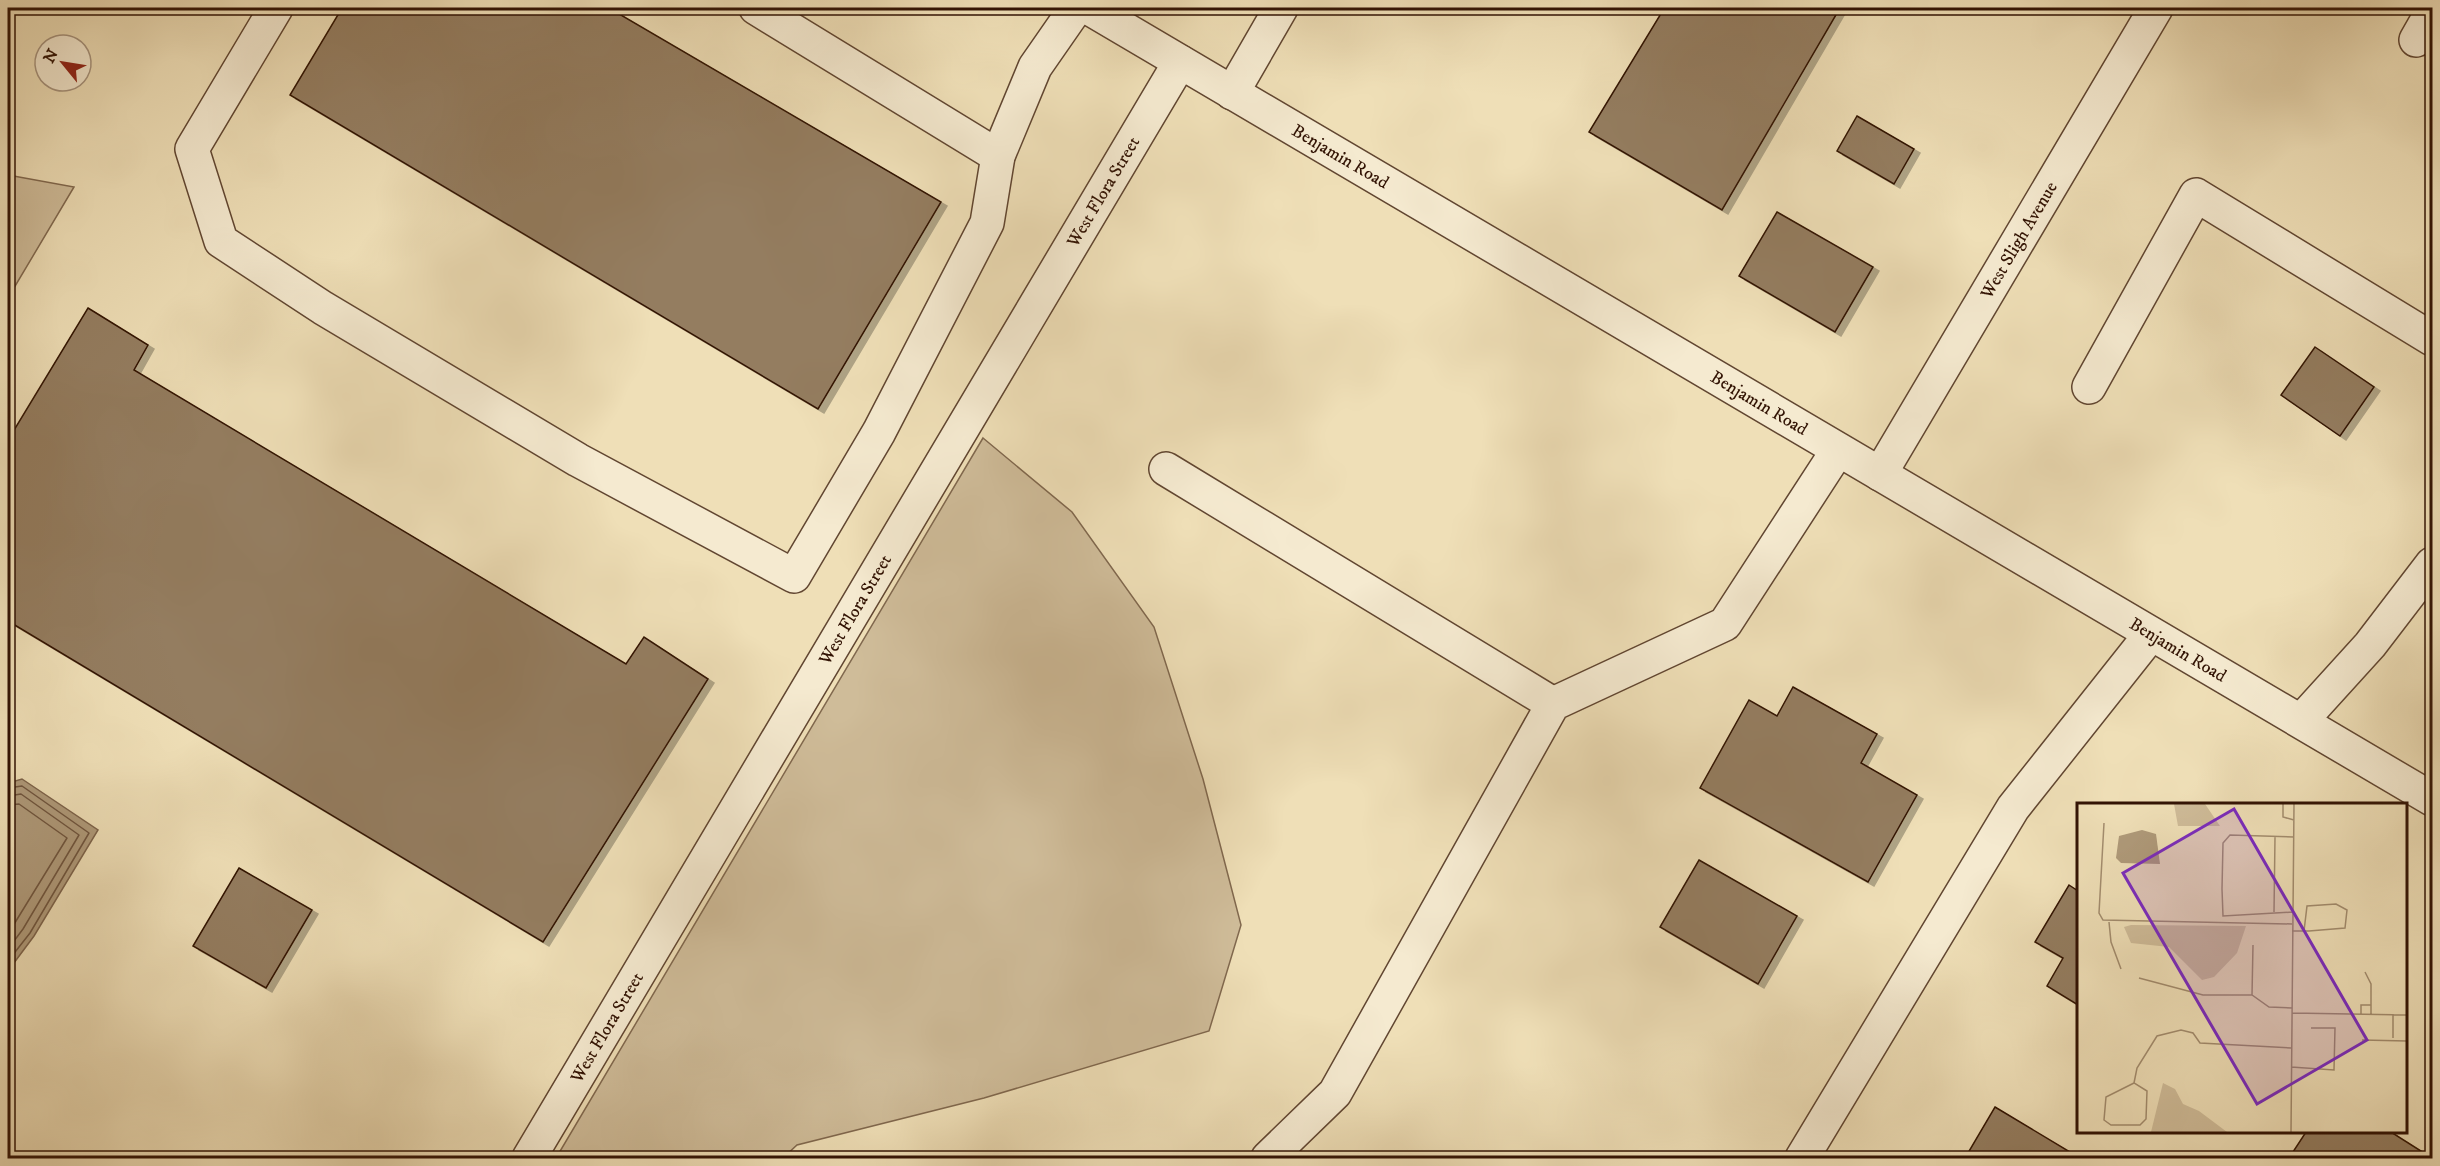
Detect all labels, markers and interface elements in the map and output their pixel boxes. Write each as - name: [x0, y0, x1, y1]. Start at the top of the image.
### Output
- north arrow: [33, 33, 93, 93]
- text: N: [39, 45, 63, 67]
- street label: Benjamin Road: [1288, 120, 1393, 194]
- street label: West Flora Street: [1062, 133, 1145, 252]
- street label: West Sligh Avenue: [1976, 178, 2063, 304]
- street label: Benjamin Road: [1706, 367, 1811, 441]
- street label: West Flora Street: [814, 551, 897, 670]
- street label: Benjamin Road: [2125, 613, 2230, 687]
- inset map: [2077, 803, 2407, 1133]
- street label: West Flora Street: [566, 968, 649, 1088]

